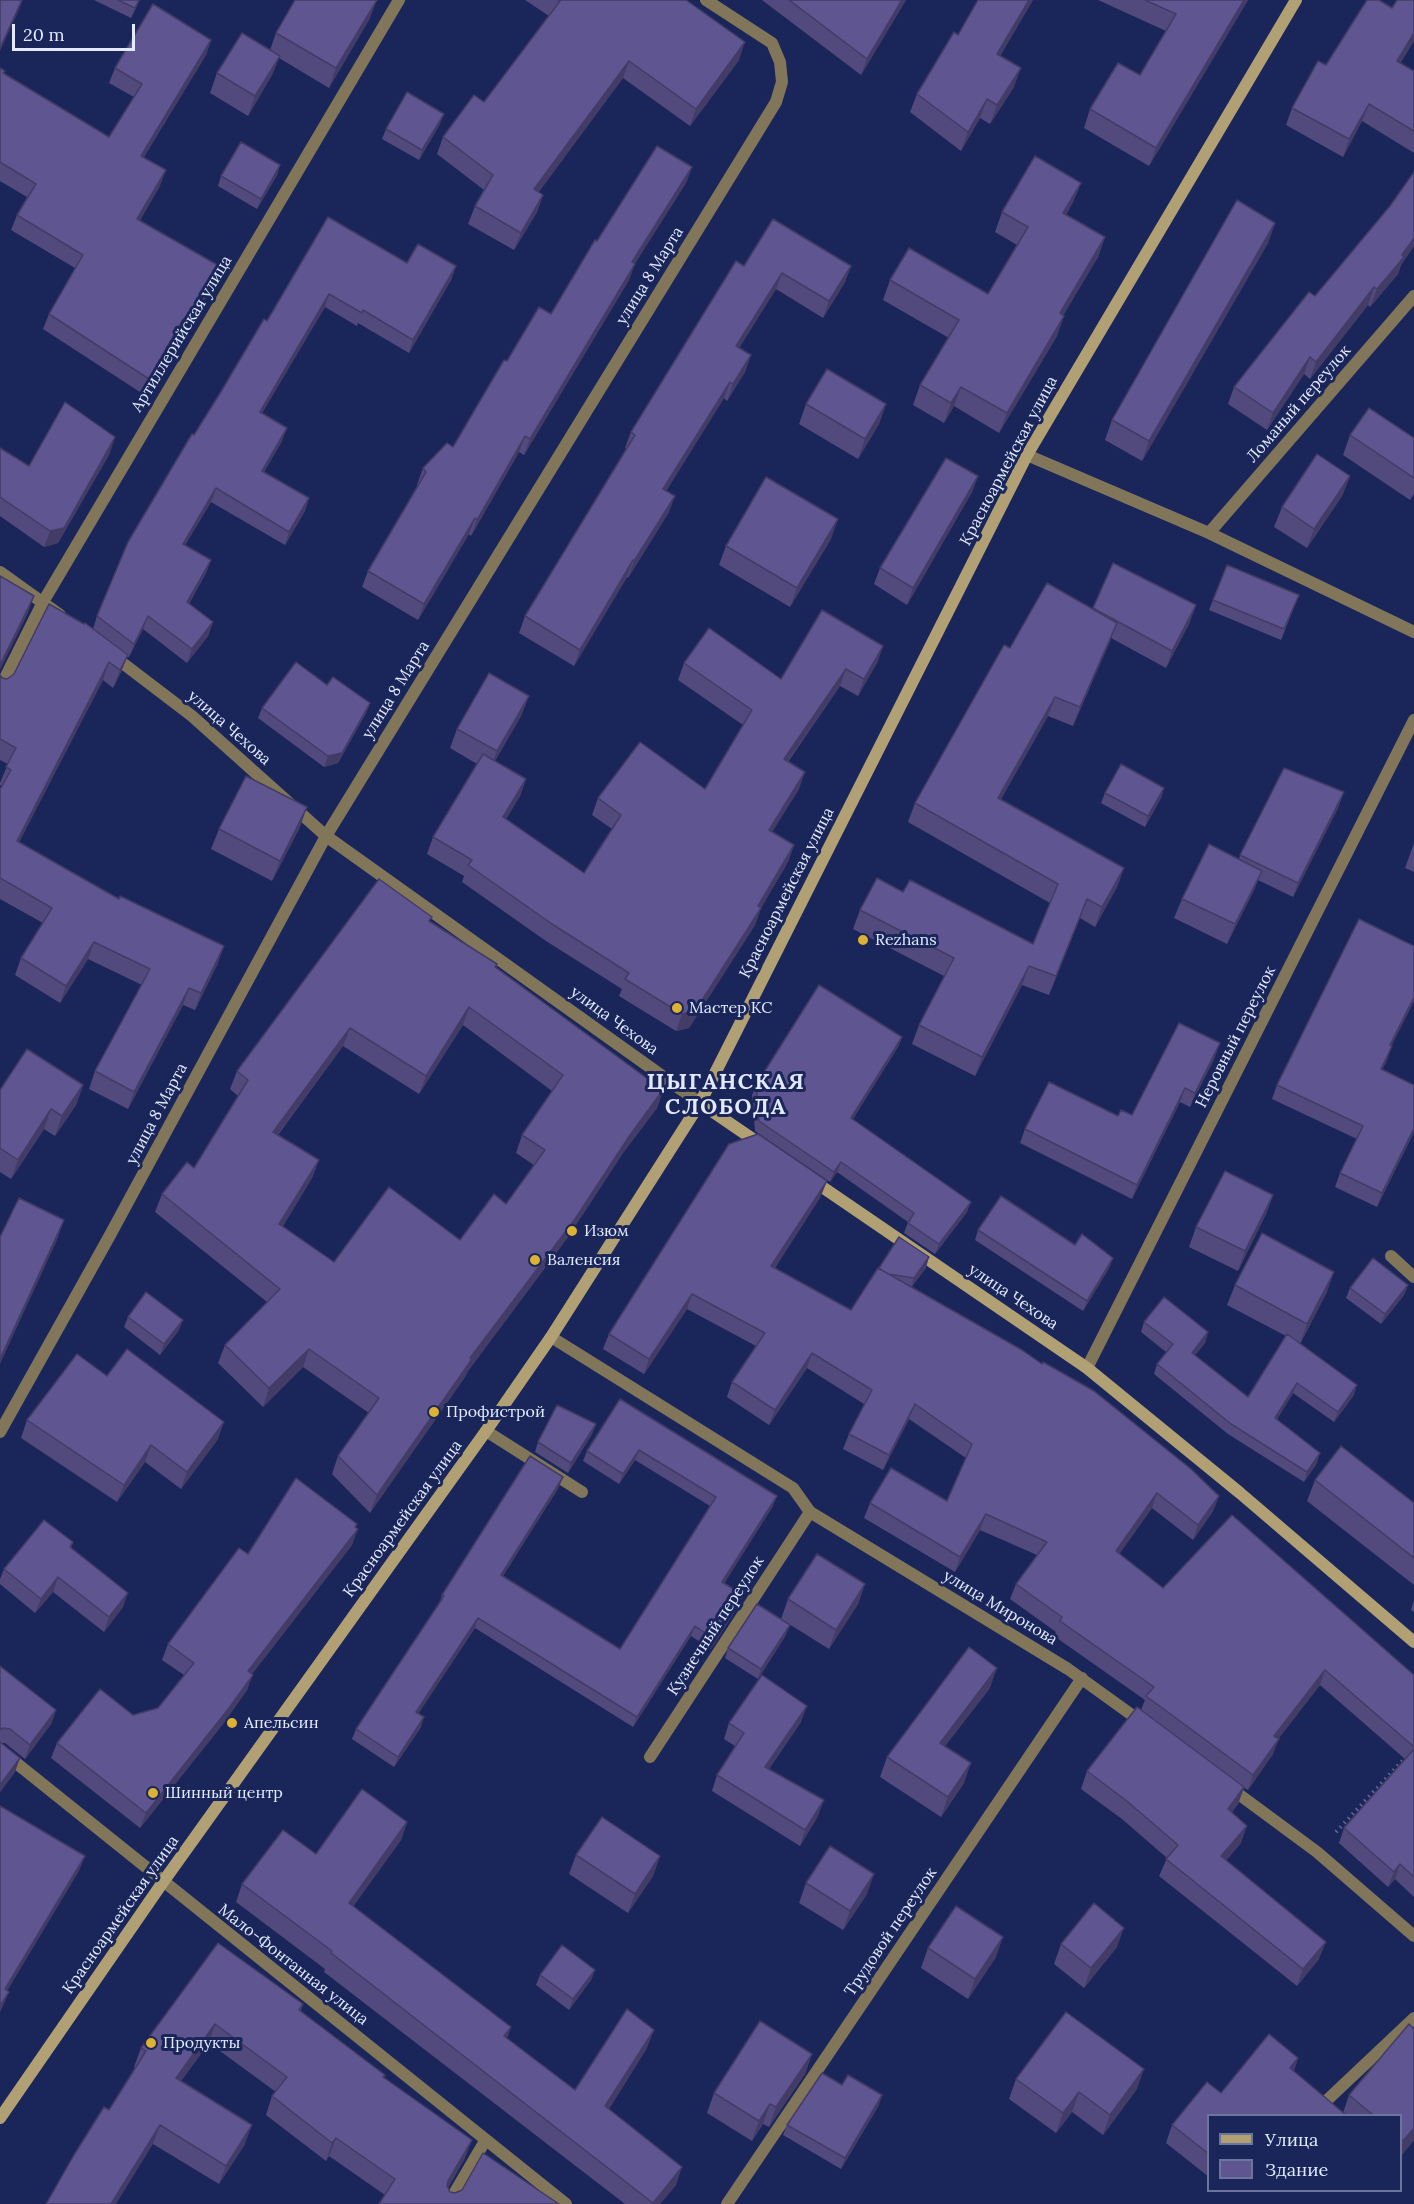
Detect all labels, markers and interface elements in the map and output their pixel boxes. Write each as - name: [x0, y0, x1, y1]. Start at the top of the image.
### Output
- scale bar: [15, 12, 138, 50]
- text: 20 m: [23, 23, 65, 46]
- street label: улица 8 Марта: [612, 223, 688, 329]
- street label: Артиллерийская улица: [128, 252, 236, 416]
- street label: Ломаный переулок: [1243, 342, 1355, 466]
- street label: Красноармейская улица: [956, 373, 1062, 549]
- street label: улица 8 Марта: [358, 637, 434, 743]
- street label: улица Чехова: [183, 687, 275, 769]
- street label: Красноармейская улица: [736, 804, 838, 982]
- place label: Rezhans: [875, 930, 937, 950]
- marker: Rezhans: [856, 933, 870, 947]
- street label: Неровный переулок: [1192, 963, 1280, 1111]
- street label: улица Чехова: [566, 983, 662, 1059]
- place label: Мастер КС: [689, 998, 773, 1018]
- marker: Мастер КС: [670, 1001, 684, 1015]
- street label: улица 8 Марта: [122, 1060, 192, 1168]
- district label: ЦЫГАНСКАЯ СЛОБОДА: [647, 1070, 805, 1122]
- place label: Изюм: [584, 1221, 629, 1241]
- marker: Изюм: [565, 1224, 579, 1238]
- place label: Валенсия: [547, 1250, 621, 1270]
- marker: Валенсия: [528, 1253, 542, 1267]
- street label: улица Чехова: [964, 1260, 1062, 1334]
- place label: Профистрой: [446, 1402, 545, 1422]
- marker: Профистрой: [427, 1405, 441, 1419]
- street label: Красноармейская улица: [340, 1437, 466, 1601]
- street label: Кузнечный переулок: [664, 1553, 768, 1699]
- street label: улица Миронова: [939, 1566, 1061, 1650]
- place label: Апельсин: [244, 1713, 319, 1733]
- marker: Апельсин: [225, 1716, 239, 1730]
- place label: Шинный центр: [165, 1783, 283, 1803]
- marker: Шинный центр: [146, 1786, 160, 1800]
- street label: Красноармейская улица: [59, 1832, 183, 1998]
- street label: Трудовой переулок: [841, 1864, 941, 2000]
- street label: Мало-Фонтанная улица: [214, 1900, 372, 2030]
- place label: Продукты: [163, 2033, 240, 2053]
- marker: Продукты: [144, 2036, 158, 2050]
- legend: [1207, 2114, 1402, 2192]
- text: Улица: [1265, 2128, 1318, 2151]
- text: Здание: [1265, 2158, 1328, 2181]

